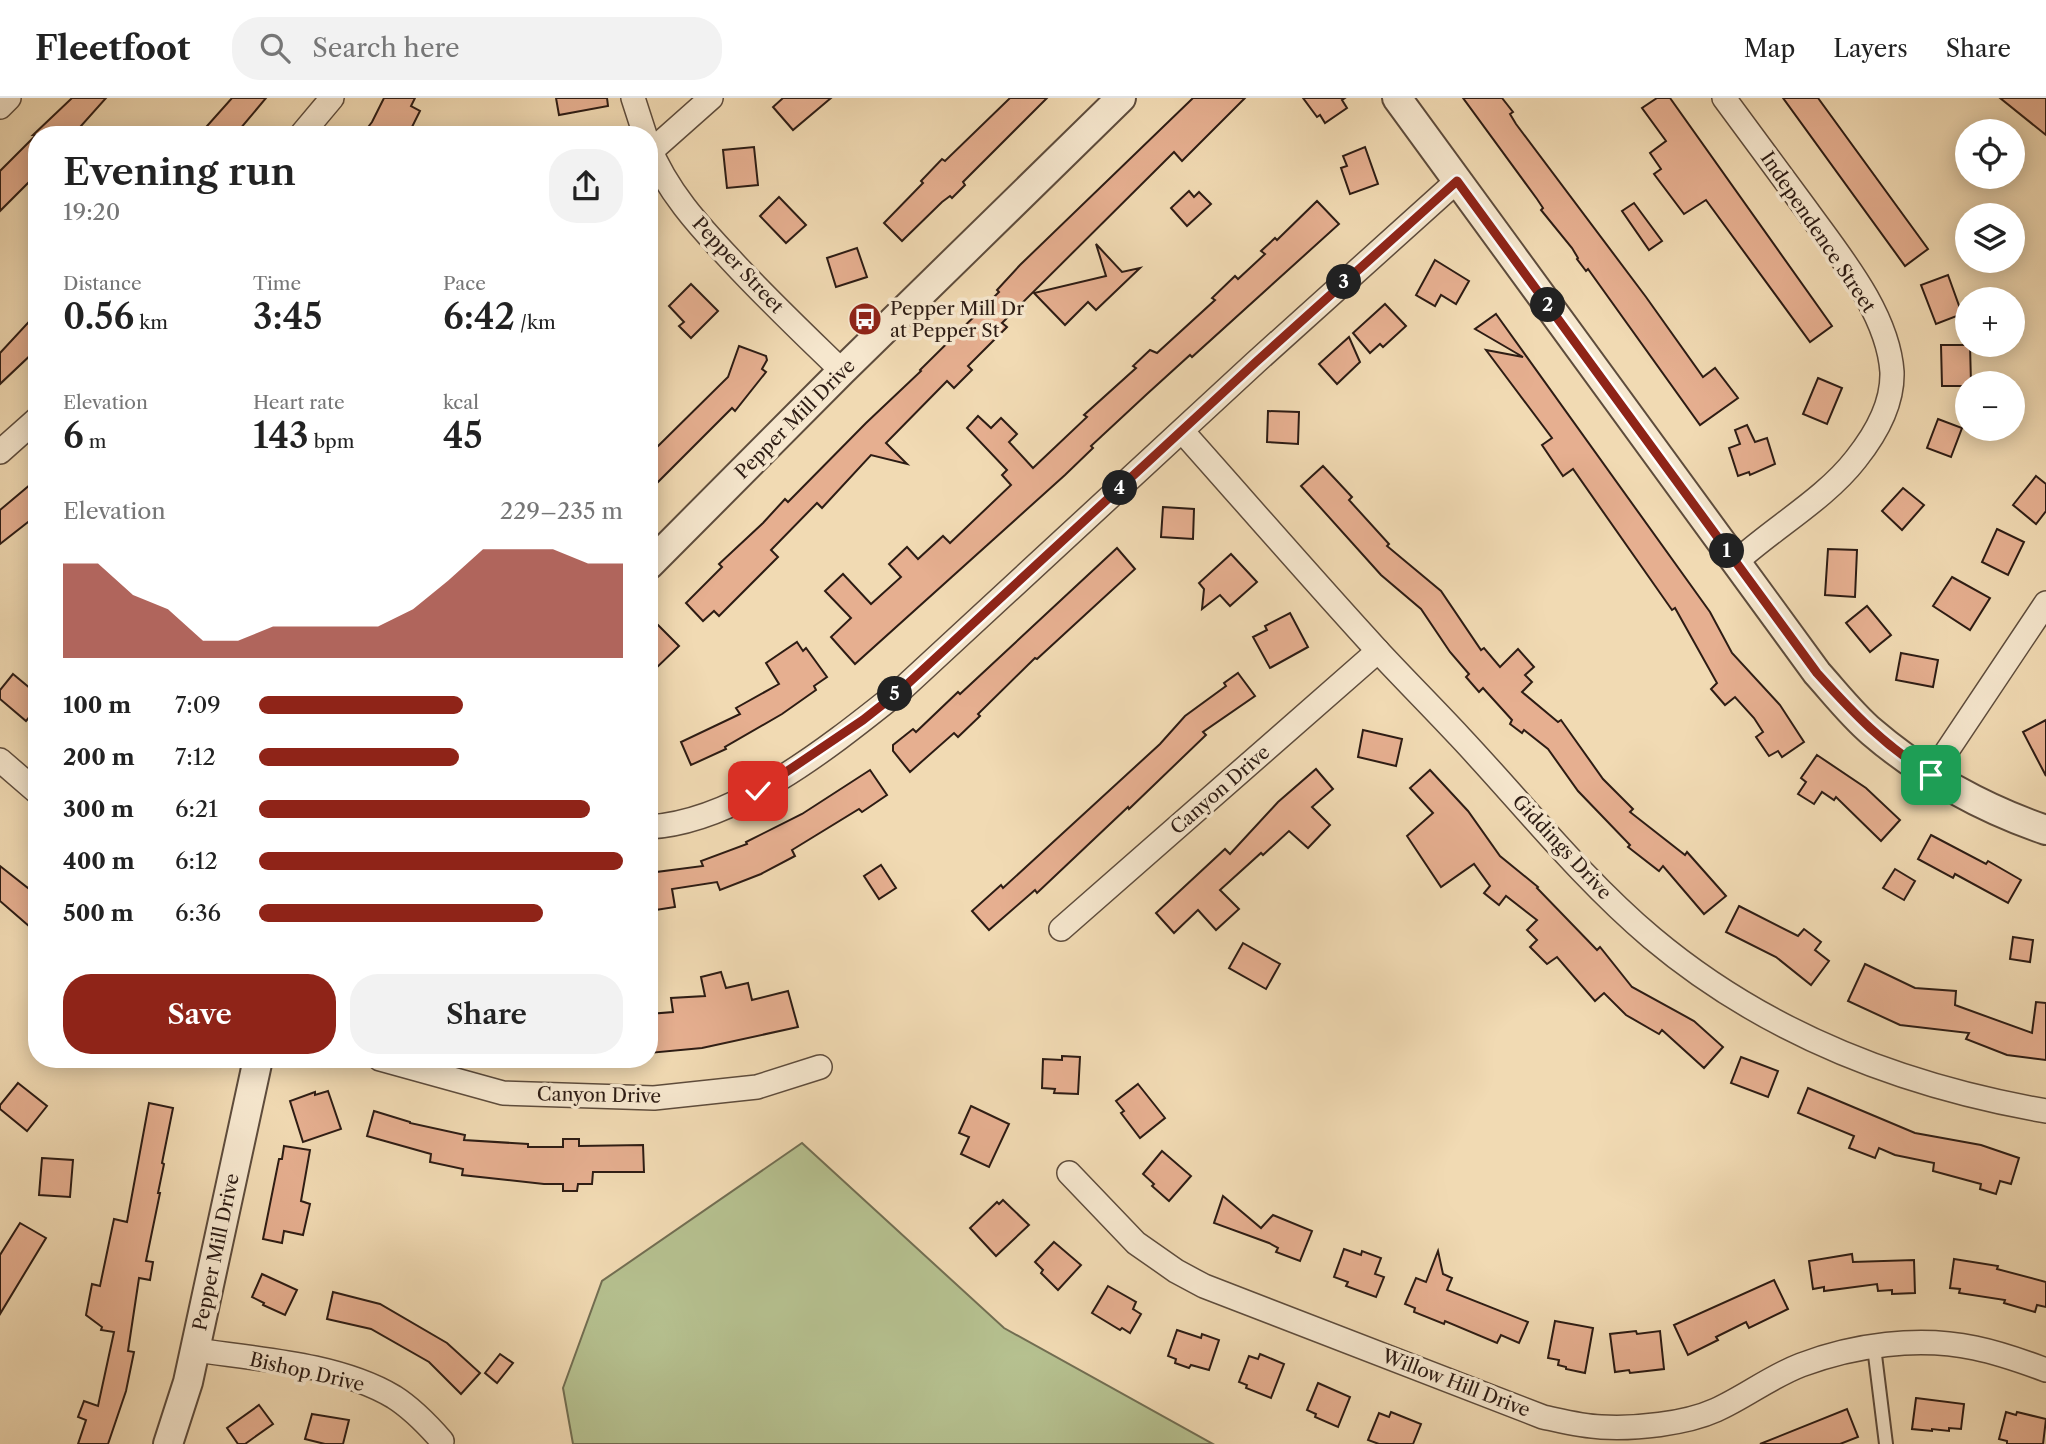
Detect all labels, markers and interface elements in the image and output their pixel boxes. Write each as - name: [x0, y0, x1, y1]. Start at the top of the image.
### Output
- search box: [232, 17, 722, 80]
- text: Fleetfoot: [35, 28, 190, 69]
- icon: search: [256, 29, 294, 67]
- text: Search here: [312, 32, 460, 64]
- text: Map: [1744, 34, 1795, 63]
- text: Layers: [1833, 34, 1908, 63]
- text: Share: [1946, 34, 2011, 63]
- map controls: [1955, 119, 2025, 441]
- button: locate: [1955, 119, 2025, 189]
- street label: Independence Street: [1756, 147, 1881, 317]
- text: Evening run: [63, 148, 296, 195]
- button: share: [549, 149, 623, 223]
- text: 19:20: [63, 198, 120, 226]
- button: layers: [1955, 203, 2025, 273]
- street label: Pepper Street: [688, 212, 789, 318]
- pin: 3: [1326, 264, 1362, 300]
- text: 3: [1338, 270, 1349, 293]
- text: Distance: [63, 272, 142, 295]
- text: Time: [253, 272, 301, 295]
- text: Pace: [443, 272, 486, 295]
- button: +: [1955, 287, 2025, 357]
- pin: 2: [1530, 288, 1566, 322]
- text: 2: [1542, 293, 1553, 316]
- text: 0.56: [63, 295, 134, 338]
- text: 3:45: [253, 295, 323, 338]
- text: 6:42: [443, 295, 515, 338]
- place label: Pepper Mill Dr at Pepper St: [890, 297, 1024, 342]
- bus stop icon: Pepper Mill Dr at Pepper St: [846, 300, 884, 338]
- text: km: [134, 311, 168, 334]
- text: /km: [515, 311, 556, 334]
- street label: Pepper Mill Drive: [730, 354, 860, 484]
- button: −: [1955, 371, 2025, 441]
- text: Elevation: [63, 391, 148, 414]
- text: Heart rate: [253, 391, 345, 414]
- text: kcal: [443, 391, 479, 414]
- text: 6: [63, 414, 84, 457]
- text: 143: [253, 414, 309, 457]
- text: 45: [443, 414, 483, 457]
- text: m: [84, 430, 107, 453]
- text: bpm: [309, 430, 355, 453]
- pin: 4: [1102, 470, 1138, 506]
- text: 4: [1114, 476, 1125, 499]
- text: Elevation: [63, 497, 166, 525]
- text: 229–235 m: [500, 497, 623, 525]
- pin: 1: [1710, 533, 1744, 568]
- text: 1: [1722, 539, 1731, 562]
- pin: 5: [878, 676, 912, 712]
- text: 5: [889, 682, 900, 705]
- text: 100 m: [63, 691, 131, 719]
- text: 7:09: [175, 691, 221, 719]
- street label: Canyon Drive: [1166, 741, 1274, 839]
- text: 200 m: [63, 743, 135, 771]
- text: 7:12: [175, 743, 216, 771]
- pin: [1901, 745, 1961, 805]
- icon: arrive: [1912, 756, 1950, 794]
- pin: [728, 761, 788, 821]
- icon: check: [739, 772, 777, 810]
- street label: Giddings Drive: [1508, 790, 1616, 904]
- text: 300 m: [63, 795, 134, 823]
- text: 6:21: [175, 795, 218, 823]
- text: 400 m: [63, 847, 135, 875]
- text: 6:12: [175, 847, 218, 875]
- text: 500 m: [63, 899, 134, 927]
- text: 6:36: [175, 899, 221, 927]
- button: Save: [63, 974, 336, 1054]
- button: Share: [350, 974, 623, 1054]
- street label: Canyon Drive: [537, 1082, 661, 1108]
- street label: Pepper Mill Drive: [188, 1171, 244, 1333]
- street label: Willow Hill Drive: [1378, 1344, 1533, 1422]
- street label: Bishop Drive: [247, 1348, 367, 1396]

